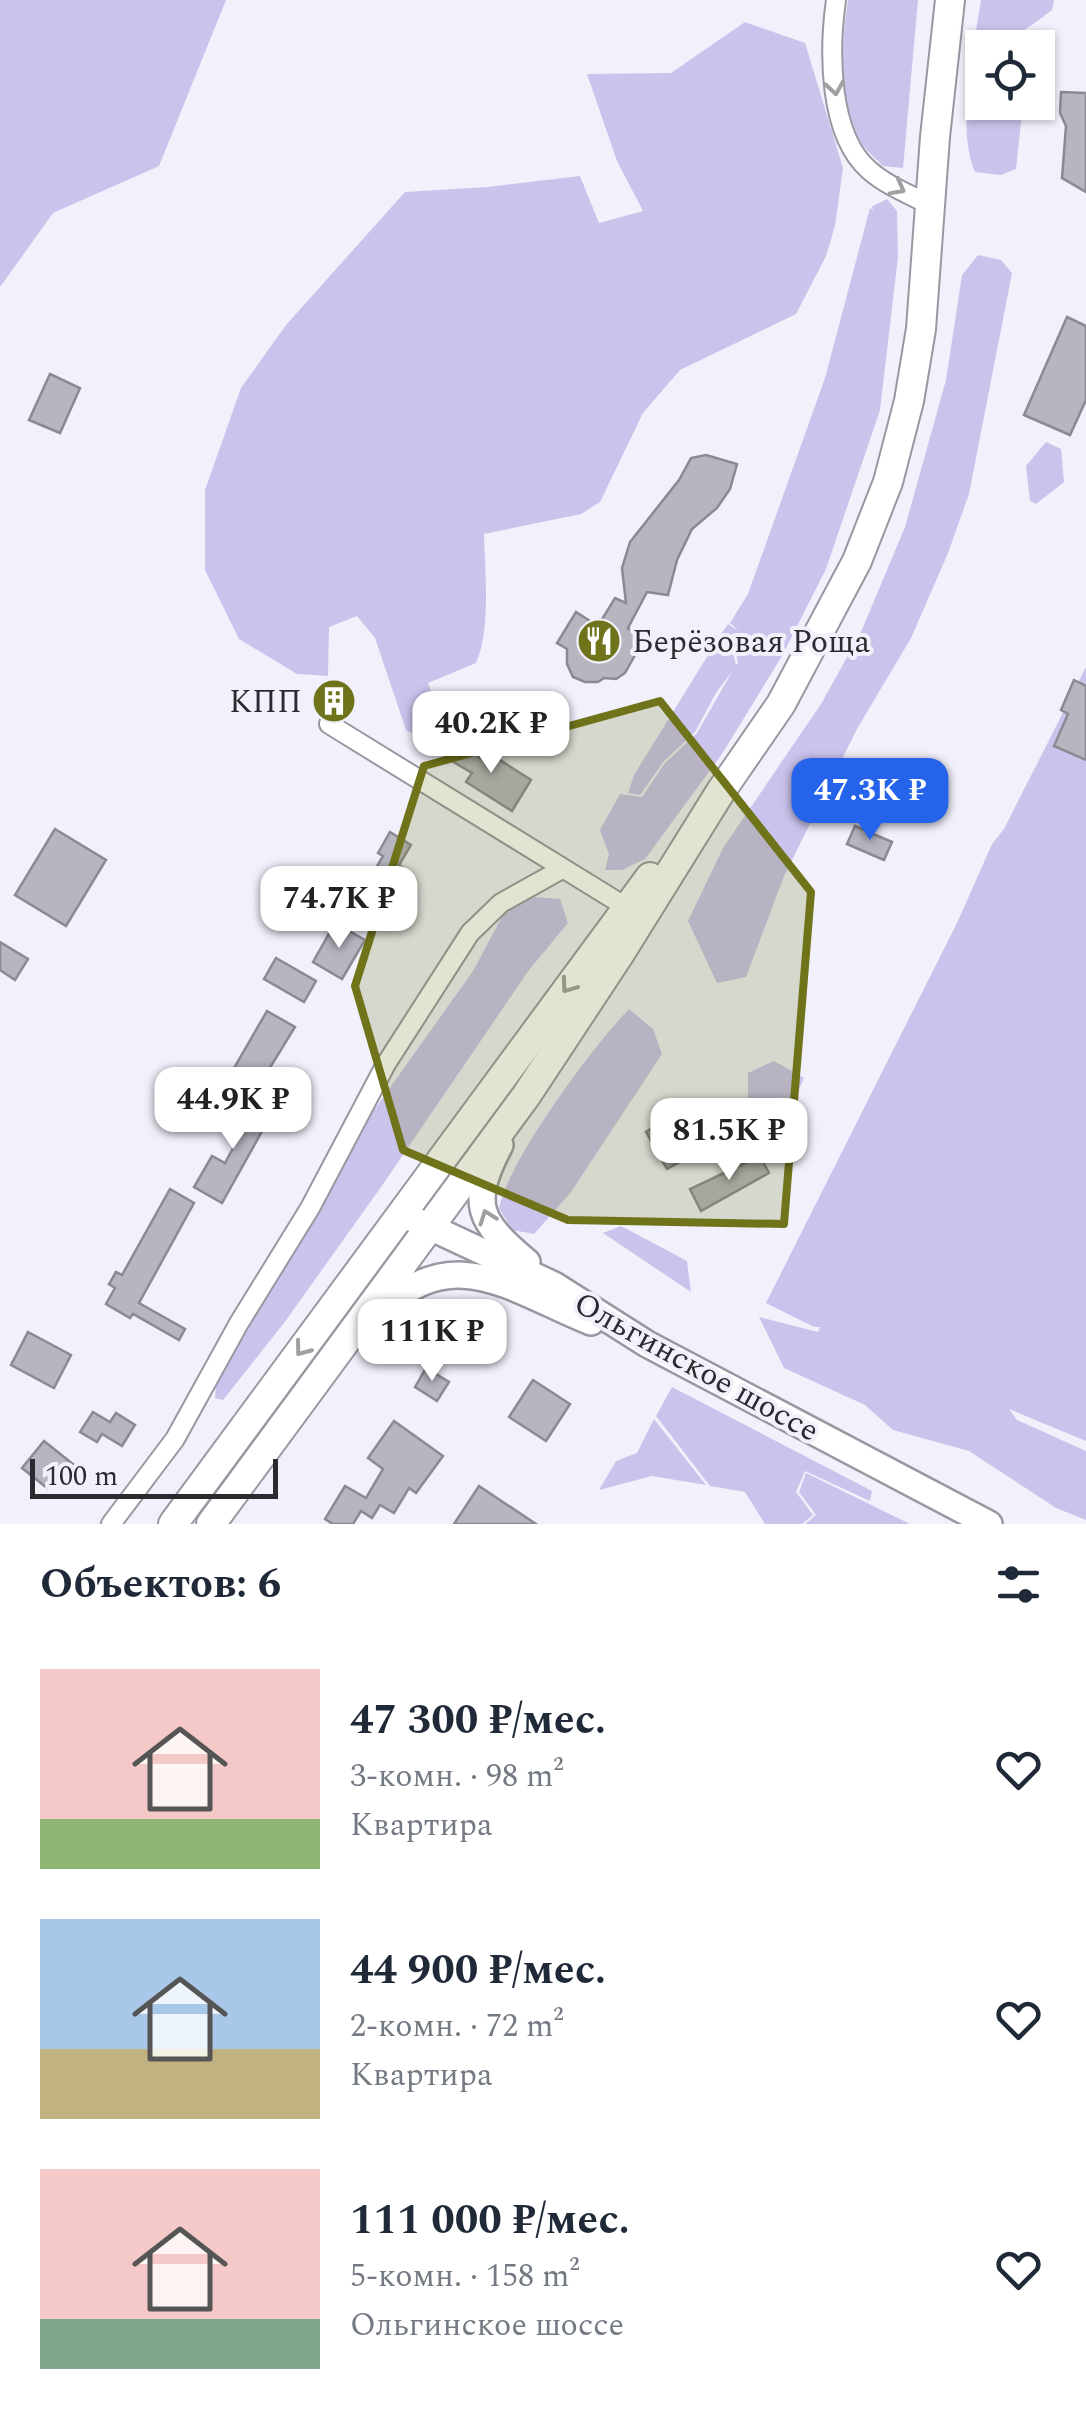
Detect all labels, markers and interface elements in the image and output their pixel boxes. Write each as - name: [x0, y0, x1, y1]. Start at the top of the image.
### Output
- map controls: [965, 30, 1055, 120]
- button: locate: [965, 30, 1055, 120]
- one-way arrow: [824, 80, 845, 96]
- one-way arrow: [887, 176, 905, 195]
- restaurant icon: Берёзовая Роща: [576, 618, 622, 664]
- place label: Берёзовая Роща: [632, 618, 870, 667]
- place label: КПП: [229, 678, 302, 727]
- building icon: КПП: [311, 678, 357, 724]
- pin: 40.2K ₽: [399, 691, 583, 776]
- text: 40.2K ₽: [434, 699, 548, 748]
- pin: 47.3K ₽: [778, 758, 962, 843]
- text: 47.3K ₽: [813, 766, 927, 815]
- pin: 74.7K ₽: [247, 866, 431, 951]
- text: 74.7K ₽: [282, 874, 396, 923]
- one-way arrow: [563, 975, 580, 993]
- pin: 44.9K ₽: [141, 1067, 325, 1152]
- text: 44.9K ₽: [176, 1075, 290, 1124]
- pin: 81.5K ₽: [637, 1098, 821, 1183]
- text: 81.5K ₽: [672, 1106, 786, 1155]
- one-way arrow: [479, 1209, 499, 1227]
- street label: Ольгинское шоссе: [565, 1279, 828, 1455]
- pin: 111K ₽: [351, 1299, 513, 1384]
- text: 111K ₽: [380, 1307, 484, 1356]
- one-way arrow: [296, 1338, 314, 1356]
- scale bar: [30, 1454, 278, 1498]
- text: 100 m: [45, 1455, 118, 1498]
- text: Объектов: 6: [40, 1553, 281, 1616]
- icon: filters: [991, 1557, 1046, 1612]
- text: 47 300 ₽/мес.: [350, 1689, 606, 1752]
- icon: home: [120, 1709, 240, 1829]
- icon: heart: [991, 1742, 1046, 1797]
- text: 3-комн. · 98 m²: [350, 1752, 564, 1801]
- text: Квартира: [350, 1801, 493, 1850]
- text: 44 900 ₽/мес.: [350, 1939, 606, 2002]
- icon: home: [120, 1959, 240, 2079]
- icon: heart: [991, 1992, 1046, 2047]
- text: 2-комн. · 72 m²: [350, 2002, 564, 2051]
- text: Квартира: [350, 2051, 493, 2100]
- text: 111 000 ₽/мес.: [350, 2189, 630, 2252]
- icon: home: [120, 2209, 240, 2329]
- icon: heart: [991, 2242, 1046, 2297]
- text: 5-комн. · 158 m²: [350, 2252, 580, 2301]
- text: Ольгинское шоссе: [350, 2301, 624, 2350]

